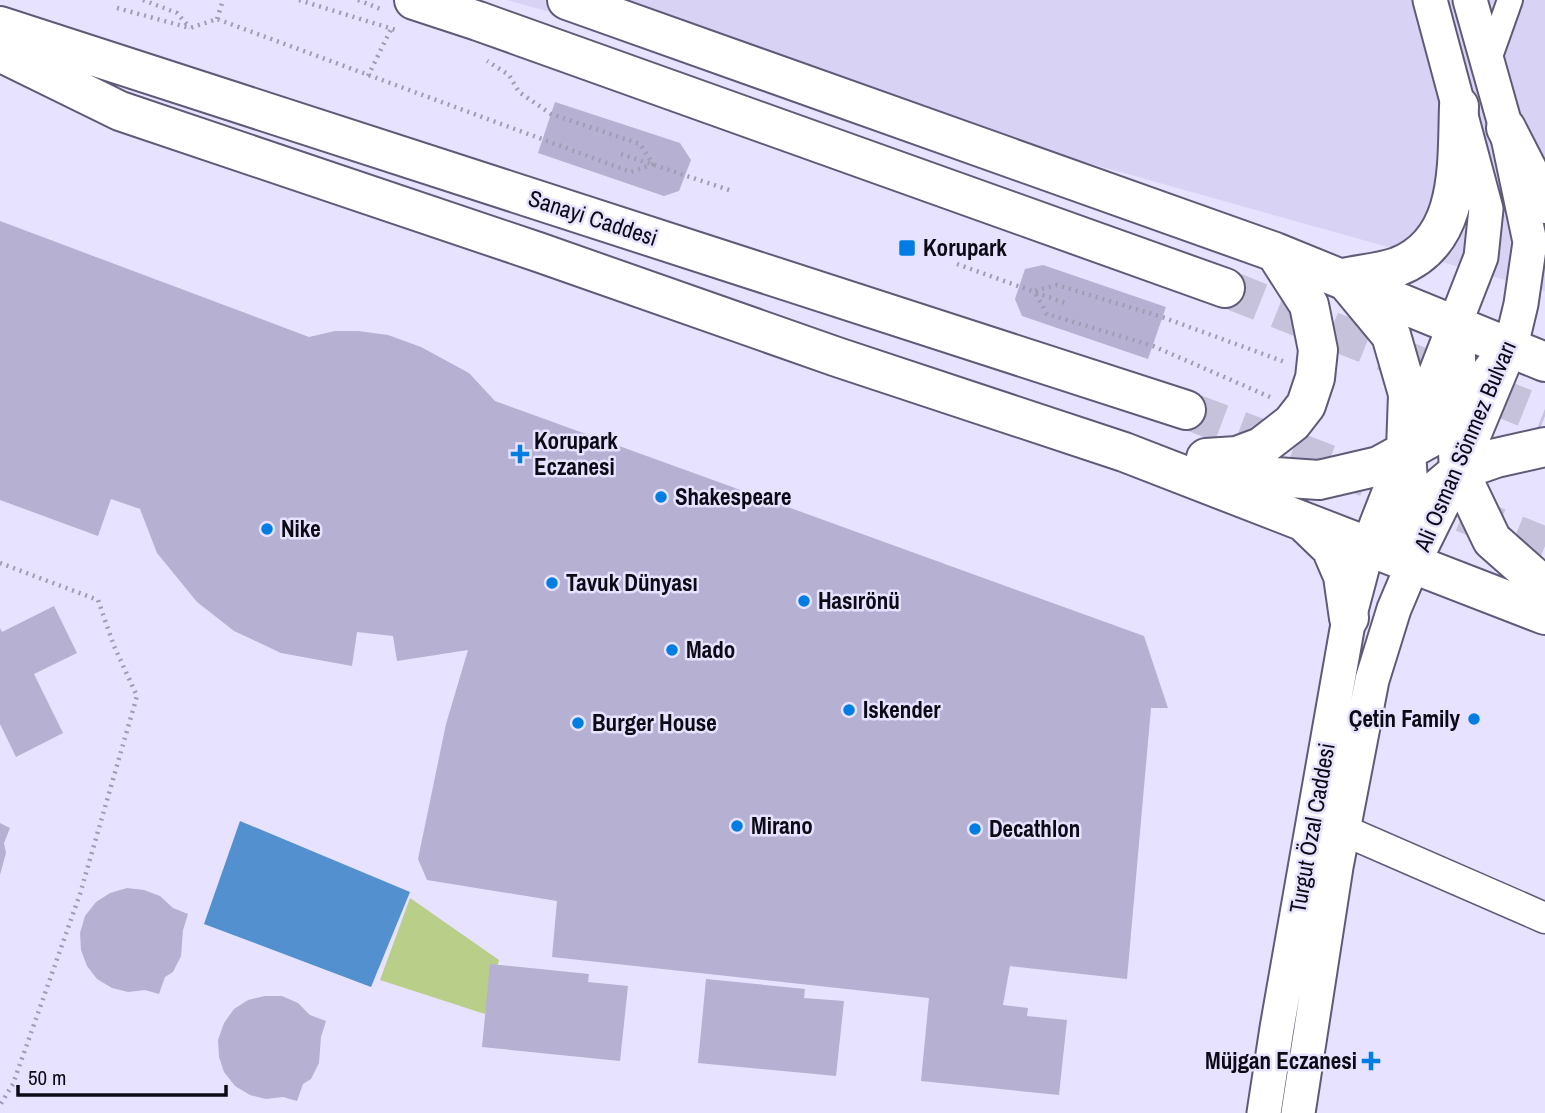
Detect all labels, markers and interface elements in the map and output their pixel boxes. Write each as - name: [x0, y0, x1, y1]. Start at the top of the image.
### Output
- street label: Sanayi Caddesi: [525, 182, 662, 253]
- place label: Korupark: [923, 232, 1007, 263]
- marker: Korupark: [897, 238, 917, 258]
- street label: Ali Osman Sönmez Bulvarı: [1406, 336, 1523, 557]
- place label: Korupark Eczanesi: [534, 425, 618, 482]
- marker: Korupark Eczanesi: [512, 446, 528, 462]
- place label: Shakespeare: [675, 481, 791, 512]
- marker: Shakespeare: [653, 489, 669, 505]
- place label: Nike: [281, 513, 321, 544]
- marker: Nike: [259, 521, 275, 537]
- place label: Tavuk Dünyası: [566, 567, 698, 598]
- marker: Tavuk Dünyası: [544, 575, 560, 591]
- place label: Hasırönü: [818, 585, 900, 616]
- marker: Hasırönü: [796, 593, 812, 609]
- place label: Mado: [686, 634, 735, 665]
- marker: Mado: [664, 642, 680, 658]
- place label: Iskender: [863, 694, 941, 725]
- marker: Iskender: [841, 702, 857, 718]
- place label: Çetin Family: [1349, 703, 1461, 734]
- place label: Burger House: [592, 707, 717, 738]
- marker: Çetin Family: [1466, 711, 1482, 727]
- marker: Burger House: [570, 715, 586, 731]
- street label: Turgut Özal Caddesi: [1281, 740, 1342, 916]
- place label: Mirano: [751, 810, 813, 841]
- place label: Decathlon: [989, 813, 1080, 844]
- marker: Mirano: [729, 818, 745, 834]
- marker: Decathlon: [967, 821, 983, 837]
- place label: Müjgan Eczanesi: [1205, 1045, 1357, 1076]
- marker: Müjgan Eczanesi: [1363, 1053, 1379, 1069]
- scale bar: [18, 1054, 226, 1098]
- text: 50 m: [28, 1063, 66, 1092]

